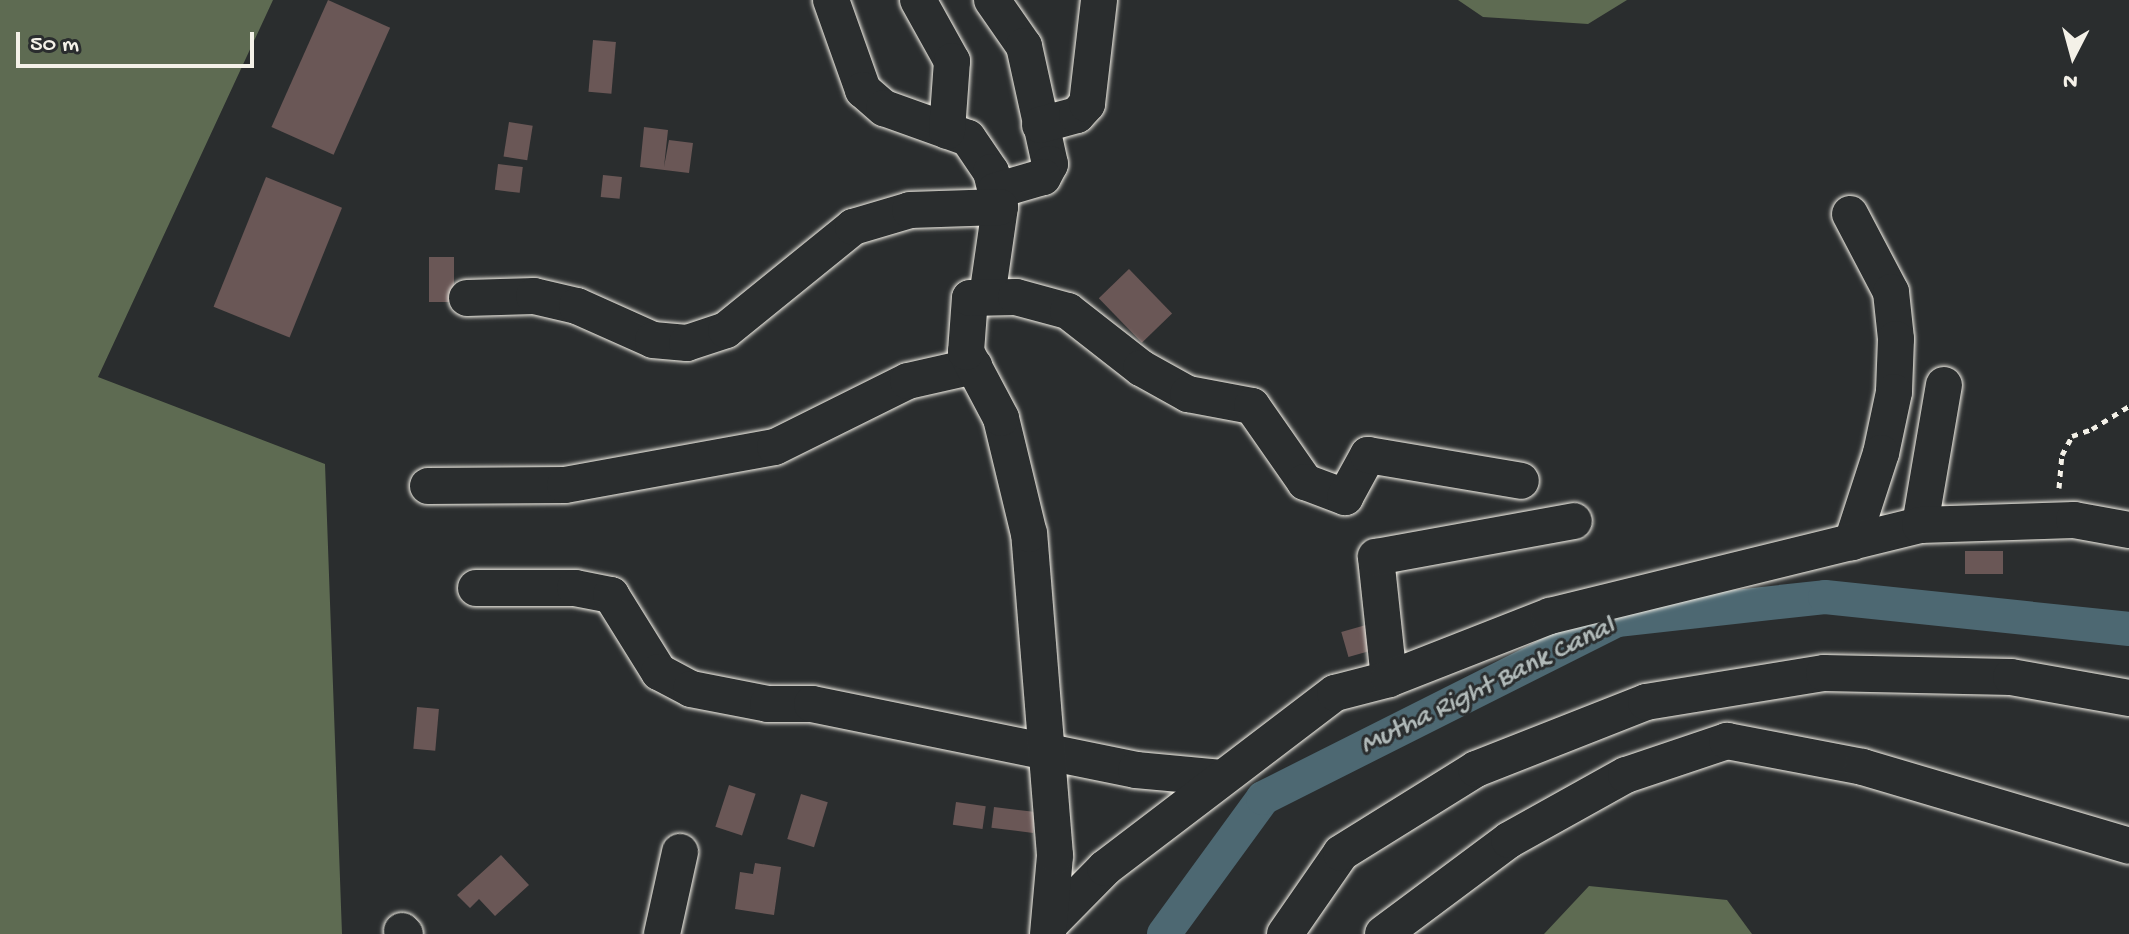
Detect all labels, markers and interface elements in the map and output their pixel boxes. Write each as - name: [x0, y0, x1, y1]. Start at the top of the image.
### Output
- scale bar: [20, 16, 258, 66]
- north arrow: [2033, 16, 2113, 96]
- text: 50 m: [30, 31, 79, 60]
- text: N: [2062, 66, 2079, 94]
- water label: Mutha Right Bank Canal: [1355, 611, 1621, 763]

